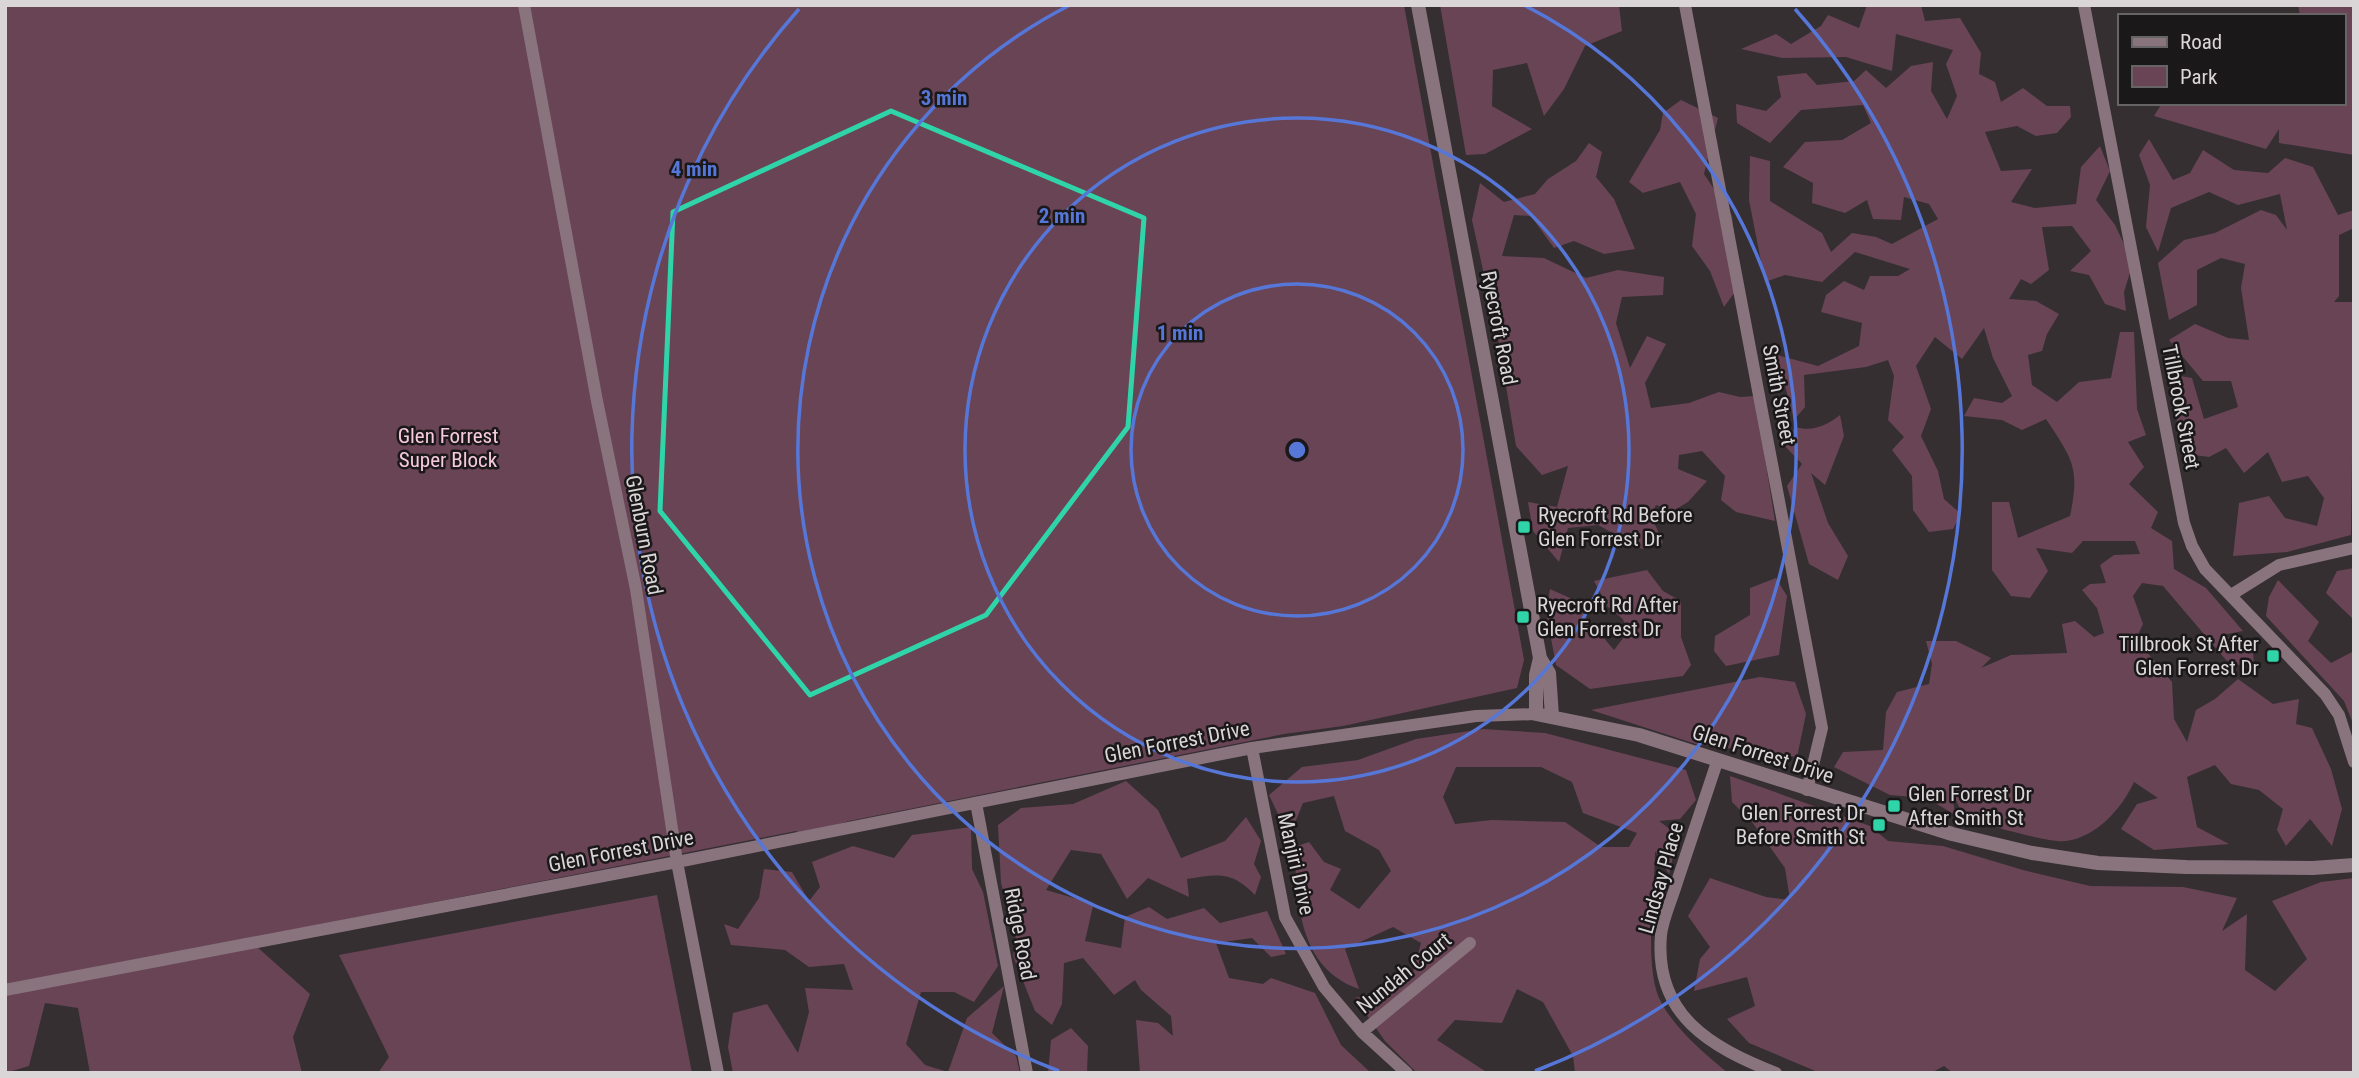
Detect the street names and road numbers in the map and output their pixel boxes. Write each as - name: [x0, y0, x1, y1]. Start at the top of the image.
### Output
- street label: Ryecroft Road: [1476, 269, 1522, 387]
- street label: Smith Street: [1757, 343, 1801, 447]
- street label: Tillbrook Street: [2157, 343, 2205, 471]
- street label: Glenburn Road: [621, 473, 667, 597]
- street label: Glen Forrest Drive: [1102, 716, 1252, 768]
- street label: Glen Forrest Drive: [1689, 720, 1837, 788]
- street label: Manjiri Drive: [1273, 811, 1319, 917]
- street label: Lindsay Place: [1634, 820, 1688, 936]
- street label: Glen Forrest Drive: [546, 825, 696, 877]
- street label: Ridge Road: [999, 886, 1041, 982]
- street label: Nundah Court: [1352, 928, 1456, 1018]

